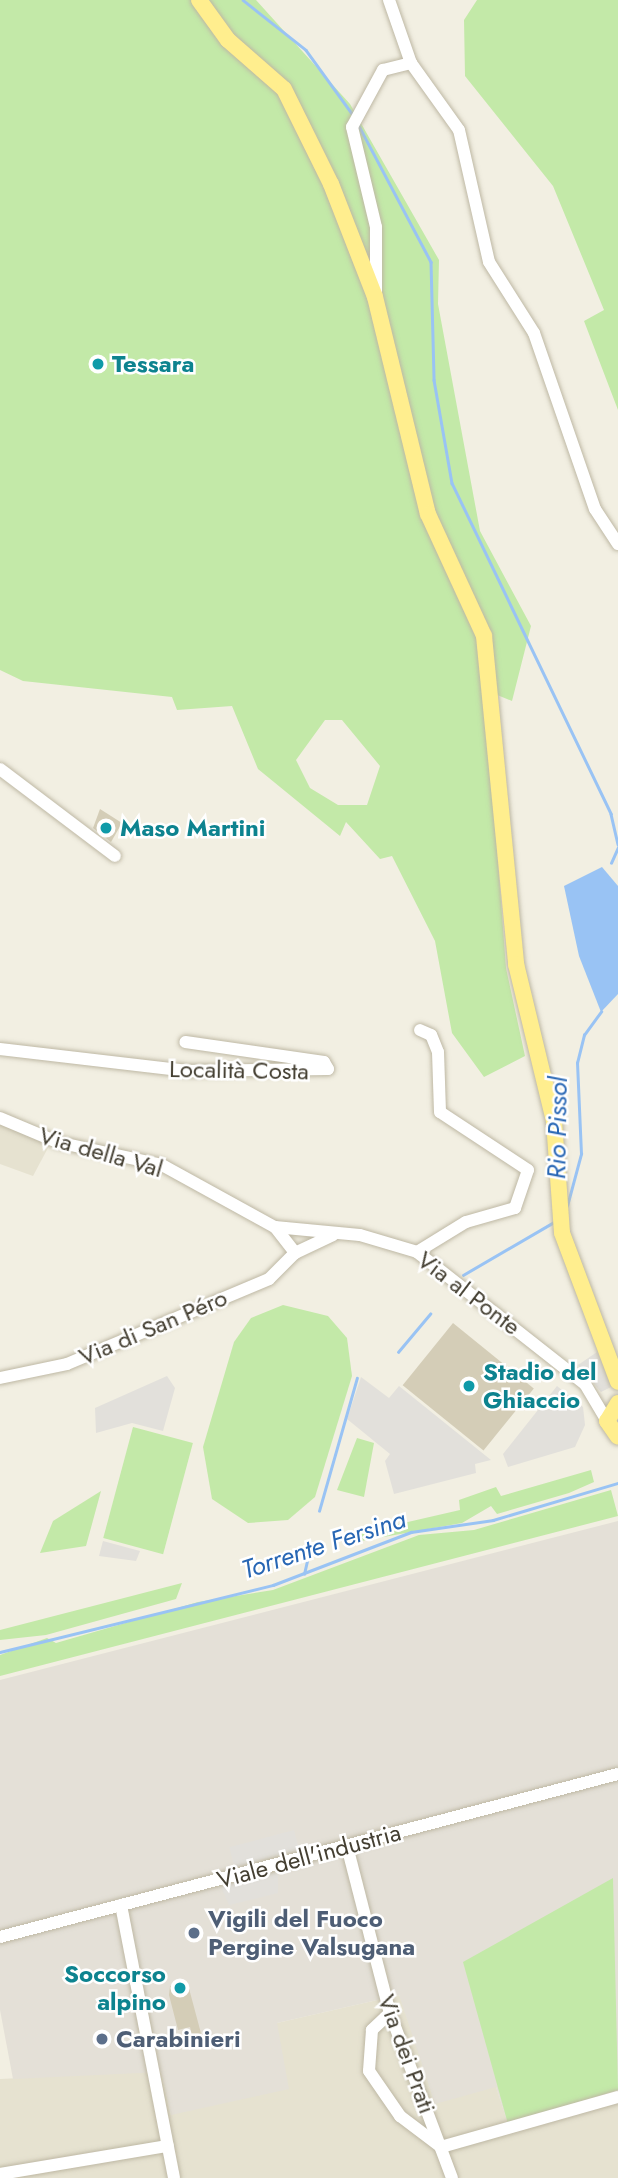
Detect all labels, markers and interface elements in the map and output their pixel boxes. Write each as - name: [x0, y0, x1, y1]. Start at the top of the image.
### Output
- place label: Tessara: [112, 350, 194, 378]
- marker: Tessara: [90, 356, 106, 372]
- place label: Maso Martini: [120, 814, 265, 842]
- marker: Maso Martini: [98, 820, 114, 836]
- street label: Località Costa: [169, 1054, 309, 1086]
- water label: Rio Pissol: [542, 1076, 574, 1180]
- street label: Via della Val: [36, 1121, 166, 1183]
- street label: Via al Ponte: [412, 1245, 526, 1341]
- street label: Via di San Péro: [75, 1283, 231, 1371]
- place label: Stadio del Ghiaccio: [483, 1358, 596, 1414]
- marker: Stadio del Ghiaccio: [461, 1378, 477, 1394]
- water label: Torrente Fersina: [238, 1504, 410, 1586]
- street label: Viale dell'industria: [214, 1818, 404, 1894]
- place label: Vigili del Fuoco Pergine Valsugana: [208, 1905, 415, 1961]
- marker: Vigili del Fuoco Pergine Valsugana: [186, 1925, 202, 1941]
- place label: Soccorso alpino: [64, 1960, 166, 2016]
- marker: Soccorso alpino: [172, 1980, 188, 1996]
- street label: Via dei Prati: [372, 1990, 442, 2118]
- place label: Carabinieri: [116, 2025, 241, 2053]
- marker: Carabinieri: [94, 2031, 110, 2047]

